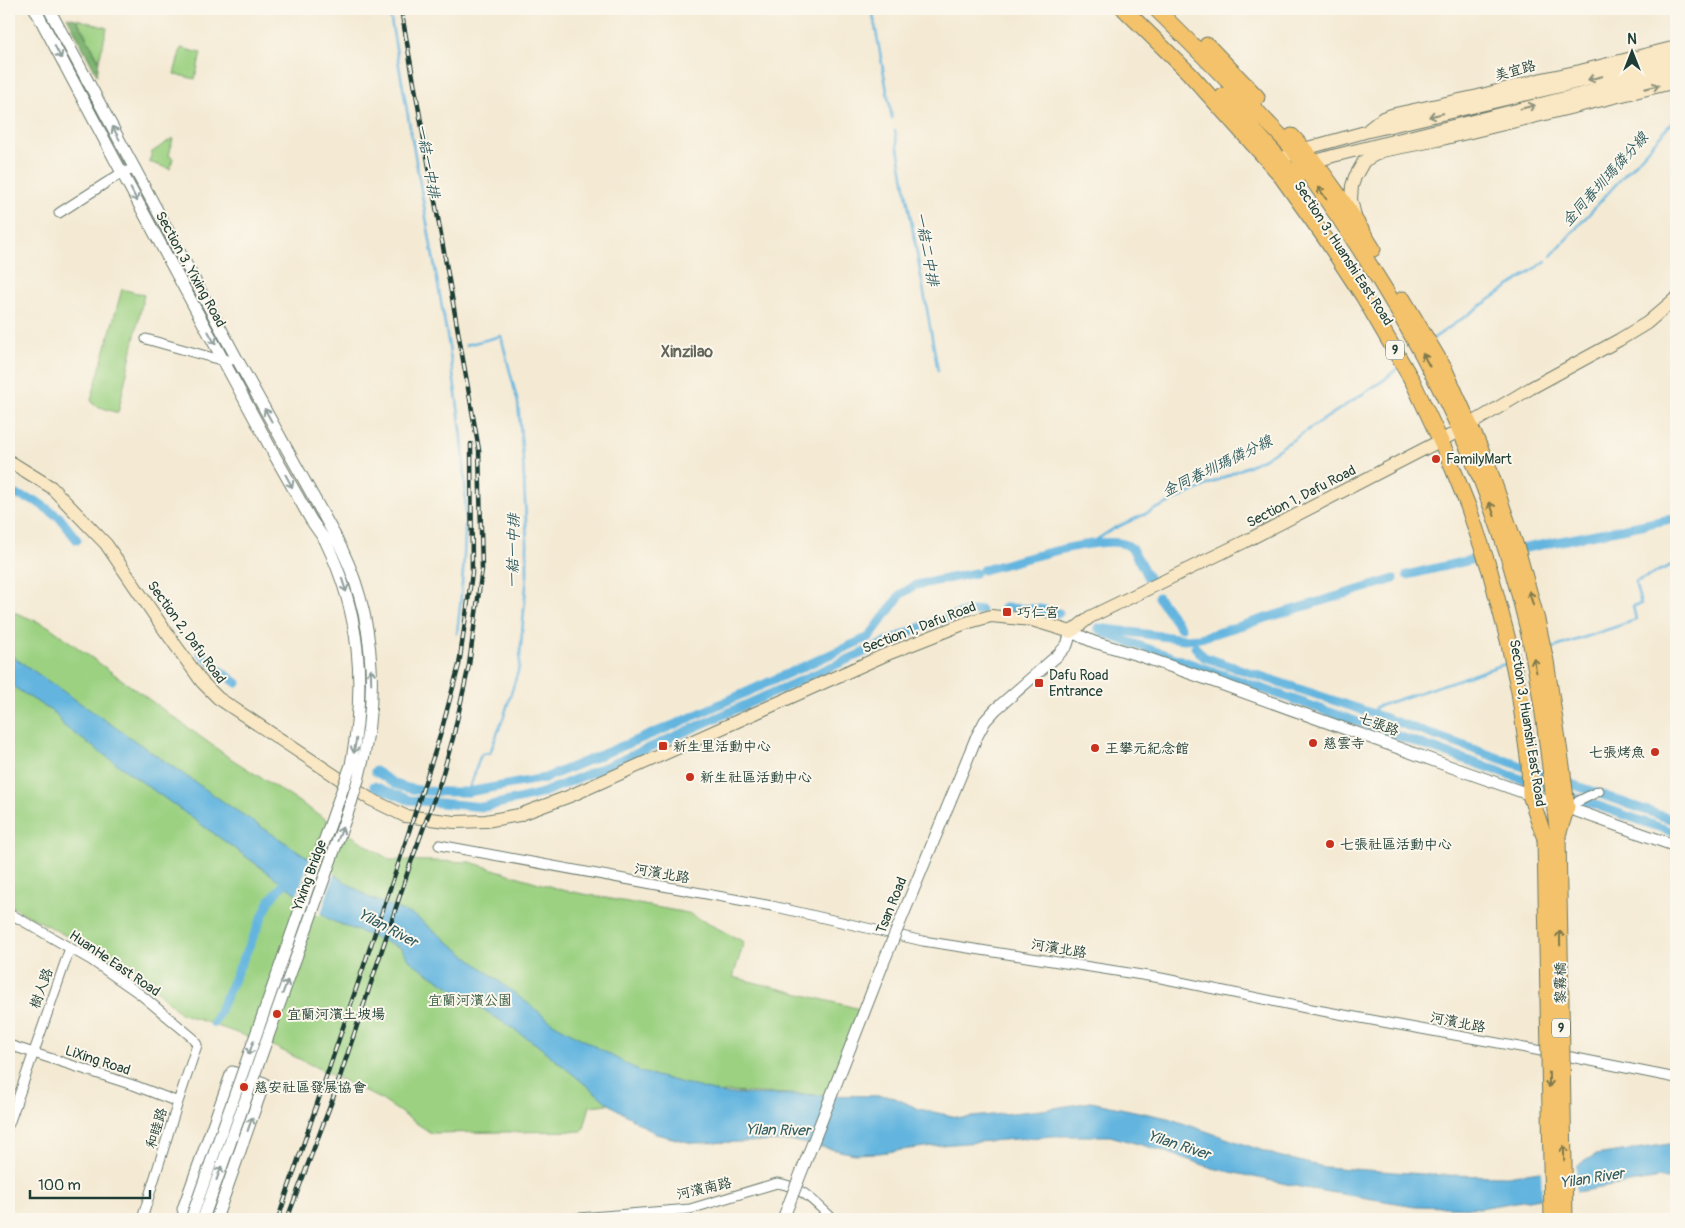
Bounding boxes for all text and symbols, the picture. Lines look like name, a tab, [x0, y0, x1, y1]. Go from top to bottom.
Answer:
north arrow	[1608, 28, 1658, 78]
text: N	[1627, 31, 1637, 48]
one-way arrow	[54, 44, 63, 59]
street label: 美宜路	[1493, 57, 1538, 84]
one-way arrow	[1587, 74, 1603, 83]
one-way arrow	[1644, 82, 1660, 92]
one-way arrow	[1519, 102, 1535, 112]
one-way arrow	[1429, 111, 1445, 120]
water label: 一結一中排	[412, 122, 444, 202]
one-way arrow	[111, 126, 120, 141]
water label: 金同春圳瑪僯分線	[1558, 128, 1653, 230]
street label: Section 3, Huanshi East Road	[1290, 178, 1397, 329]
one-way arrow	[1317, 186, 1327, 200]
one-way arrow	[130, 187, 139, 202]
street label: Section 3, Yixing Road	[152, 208, 230, 330]
water label: 一結二中排	[911, 210, 943, 290]
one-way arrow	[208, 330, 217, 345]
road number: 9	[1386, 340, 1404, 360]
district label: Xinzilao	[661, 342, 713, 362]
one-way arrow	[1421, 353, 1431, 368]
one-way arrow	[263, 407, 273, 422]
water label: 金同春圳瑪僯分線	[1159, 431, 1276, 501]
place label: FamilyMart	[1446, 451, 1512, 468]
marker: FamilyMart	[1430, 453, 1442, 465]
street label: Section 1, Dafu Road	[1244, 462, 1359, 531]
one-way arrow	[285, 473, 294, 488]
one-way arrow	[1487, 501, 1496, 517]
water label: 一結一中排	[503, 511, 524, 589]
one-way arrow	[340, 577, 349, 592]
street label: Section 2, Dafu Road	[144, 578, 230, 687]
one-way arrow	[1526, 590, 1535, 606]
street label: Section 1, Dafu Road	[860, 598, 978, 657]
place label: 巧仁宮	[1017, 604, 1059, 621]
marker: 巧仁宮	[1001, 606, 1013, 618]
street label: Section 3, Huanshi East Road	[1506, 638, 1549, 808]
one-way arrow	[1529, 658, 1539, 674]
place label: Dafu Road Entrance	[1049, 667, 1109, 700]
one-way arrow	[366, 668, 376, 684]
marker: Dafu Road Entrance	[1033, 677, 1045, 689]
street label: 七張路	[1356, 709, 1401, 740]
place label: 慈雲寺	[1323, 735, 1365, 752]
one-way arrow	[349, 737, 359, 753]
marker: 慈雲寺	[1307, 737, 1319, 749]
place label: 新生里活動中心	[673, 738, 771, 755]
marker: 新生里活動中心	[657, 740, 669, 752]
place label: 王攀元紀念館	[1105, 740, 1189, 757]
marker: 王攀元紀念館	[1089, 742, 1101, 754]
place label: 七張烤魚	[1589, 744, 1645, 761]
marker: 七張烤魚	[1649, 746, 1661, 758]
place label: 新生社區活動中心	[700, 769, 812, 786]
marker: 新生社區活動中心	[684, 771, 696, 783]
one-way arrow	[336, 827, 345, 842]
place label: 七張社區活動中心	[1340, 836, 1452, 853]
street label: Yixing Bridge	[289, 837, 330, 914]
marker: 七張社區活動中心	[1324, 838, 1336, 850]
street label: 河濱北路	[633, 860, 691, 887]
street label: Tsan Road	[872, 874, 911, 936]
water label: Yilan River	[355, 905, 422, 953]
street label: HuanHe East Road	[66, 927, 163, 1000]
one-way arrow	[1555, 930, 1564, 946]
street label: 河濱北路	[1030, 936, 1088, 961]
street label: 黎霧橋	[1552, 962, 1569, 1004]
street label: 樹人路	[26, 966, 57, 1011]
one-way arrow	[281, 980, 290, 996]
park label: 宜蘭河濱公園	[428, 992, 512, 1009]
place label: 宜蘭河濱土坡場	[287, 1006, 385, 1023]
marker: 宜蘭河濱土坡場	[271, 1008, 283, 1020]
street label: 河濱北路	[1429, 1009, 1487, 1036]
road number: 9	[1552, 1018, 1570, 1038]
one-way arrow	[246, 1040, 255, 1055]
street label: LiXing Road	[63, 1042, 133, 1079]
one-way arrow	[1544, 1072, 1554, 1088]
place label: 慈安社區發展協會	[254, 1079, 367, 1096]
marker: 慈安社區發展協會	[238, 1081, 250, 1093]
street label: 和睦路	[142, 1106, 171, 1151]
one-way arrow	[245, 1116, 255, 1132]
water label: Yilan River	[746, 1120, 812, 1141]
water label: Yilan River	[1145, 1127, 1214, 1165]
one-way arrow	[1559, 1145, 1568, 1161]
water label: Yilan River	[1559, 1164, 1627, 1193]
one-way arrow	[215, 1166, 224, 1182]
scale bar	[30, 1168, 150, 1200]
street label: 河濱南路	[675, 1174, 733, 1203]
text: 100 m	[38, 1176, 81, 1195]

